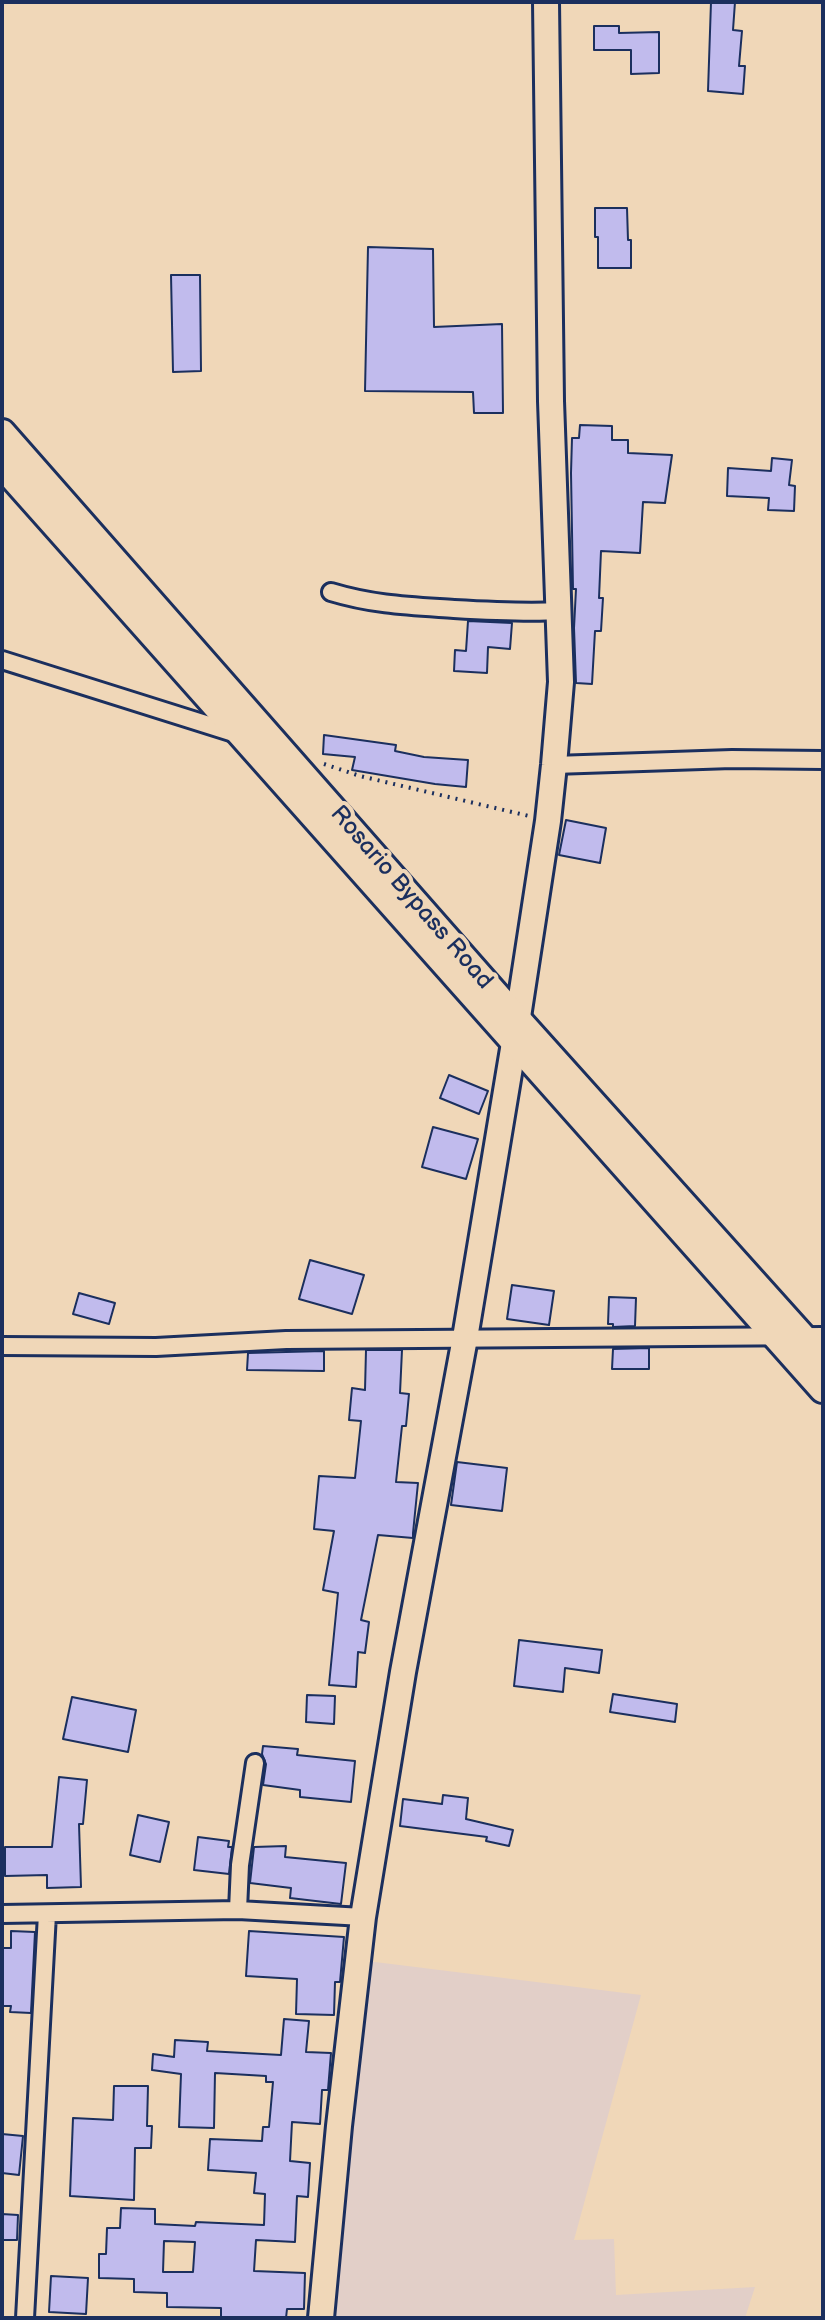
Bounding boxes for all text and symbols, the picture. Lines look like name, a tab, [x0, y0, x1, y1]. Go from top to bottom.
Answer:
street label: Rosario Bypass Road	[323, 800, 499, 996]

